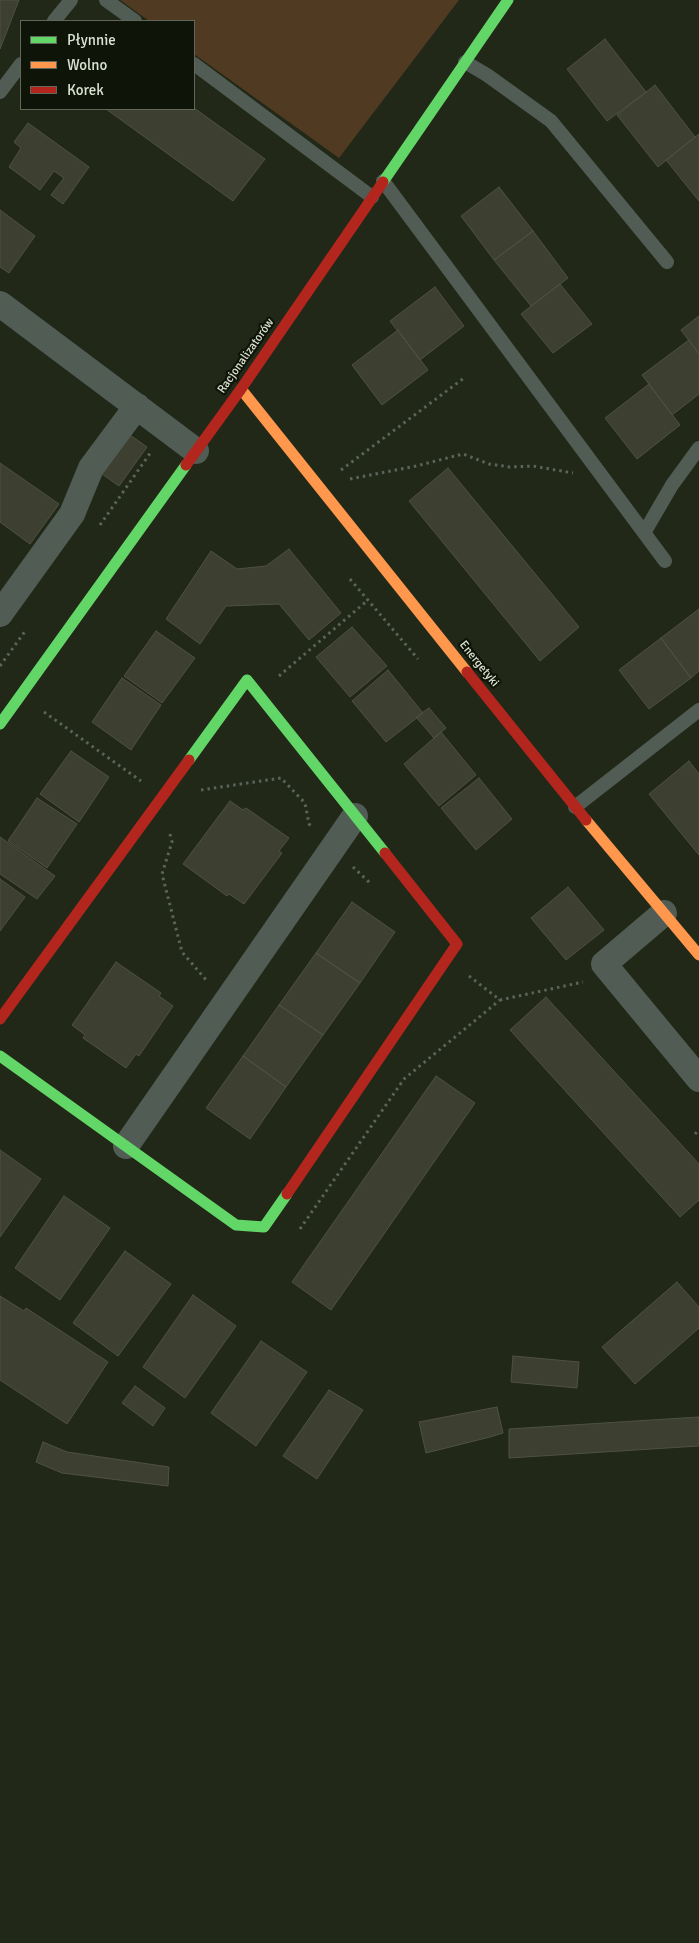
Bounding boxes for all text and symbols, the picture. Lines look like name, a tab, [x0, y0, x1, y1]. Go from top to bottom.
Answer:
legend	[20, 20, 195, 110]
text: Płynnie	[67, 31, 116, 49]
text: Wolno	[67, 56, 107, 74]
text: Korek	[67, 81, 104, 99]
street label: Racjonalizatorów	[215, 316, 277, 396]
street label: Energetyki	[456, 638, 502, 690]

